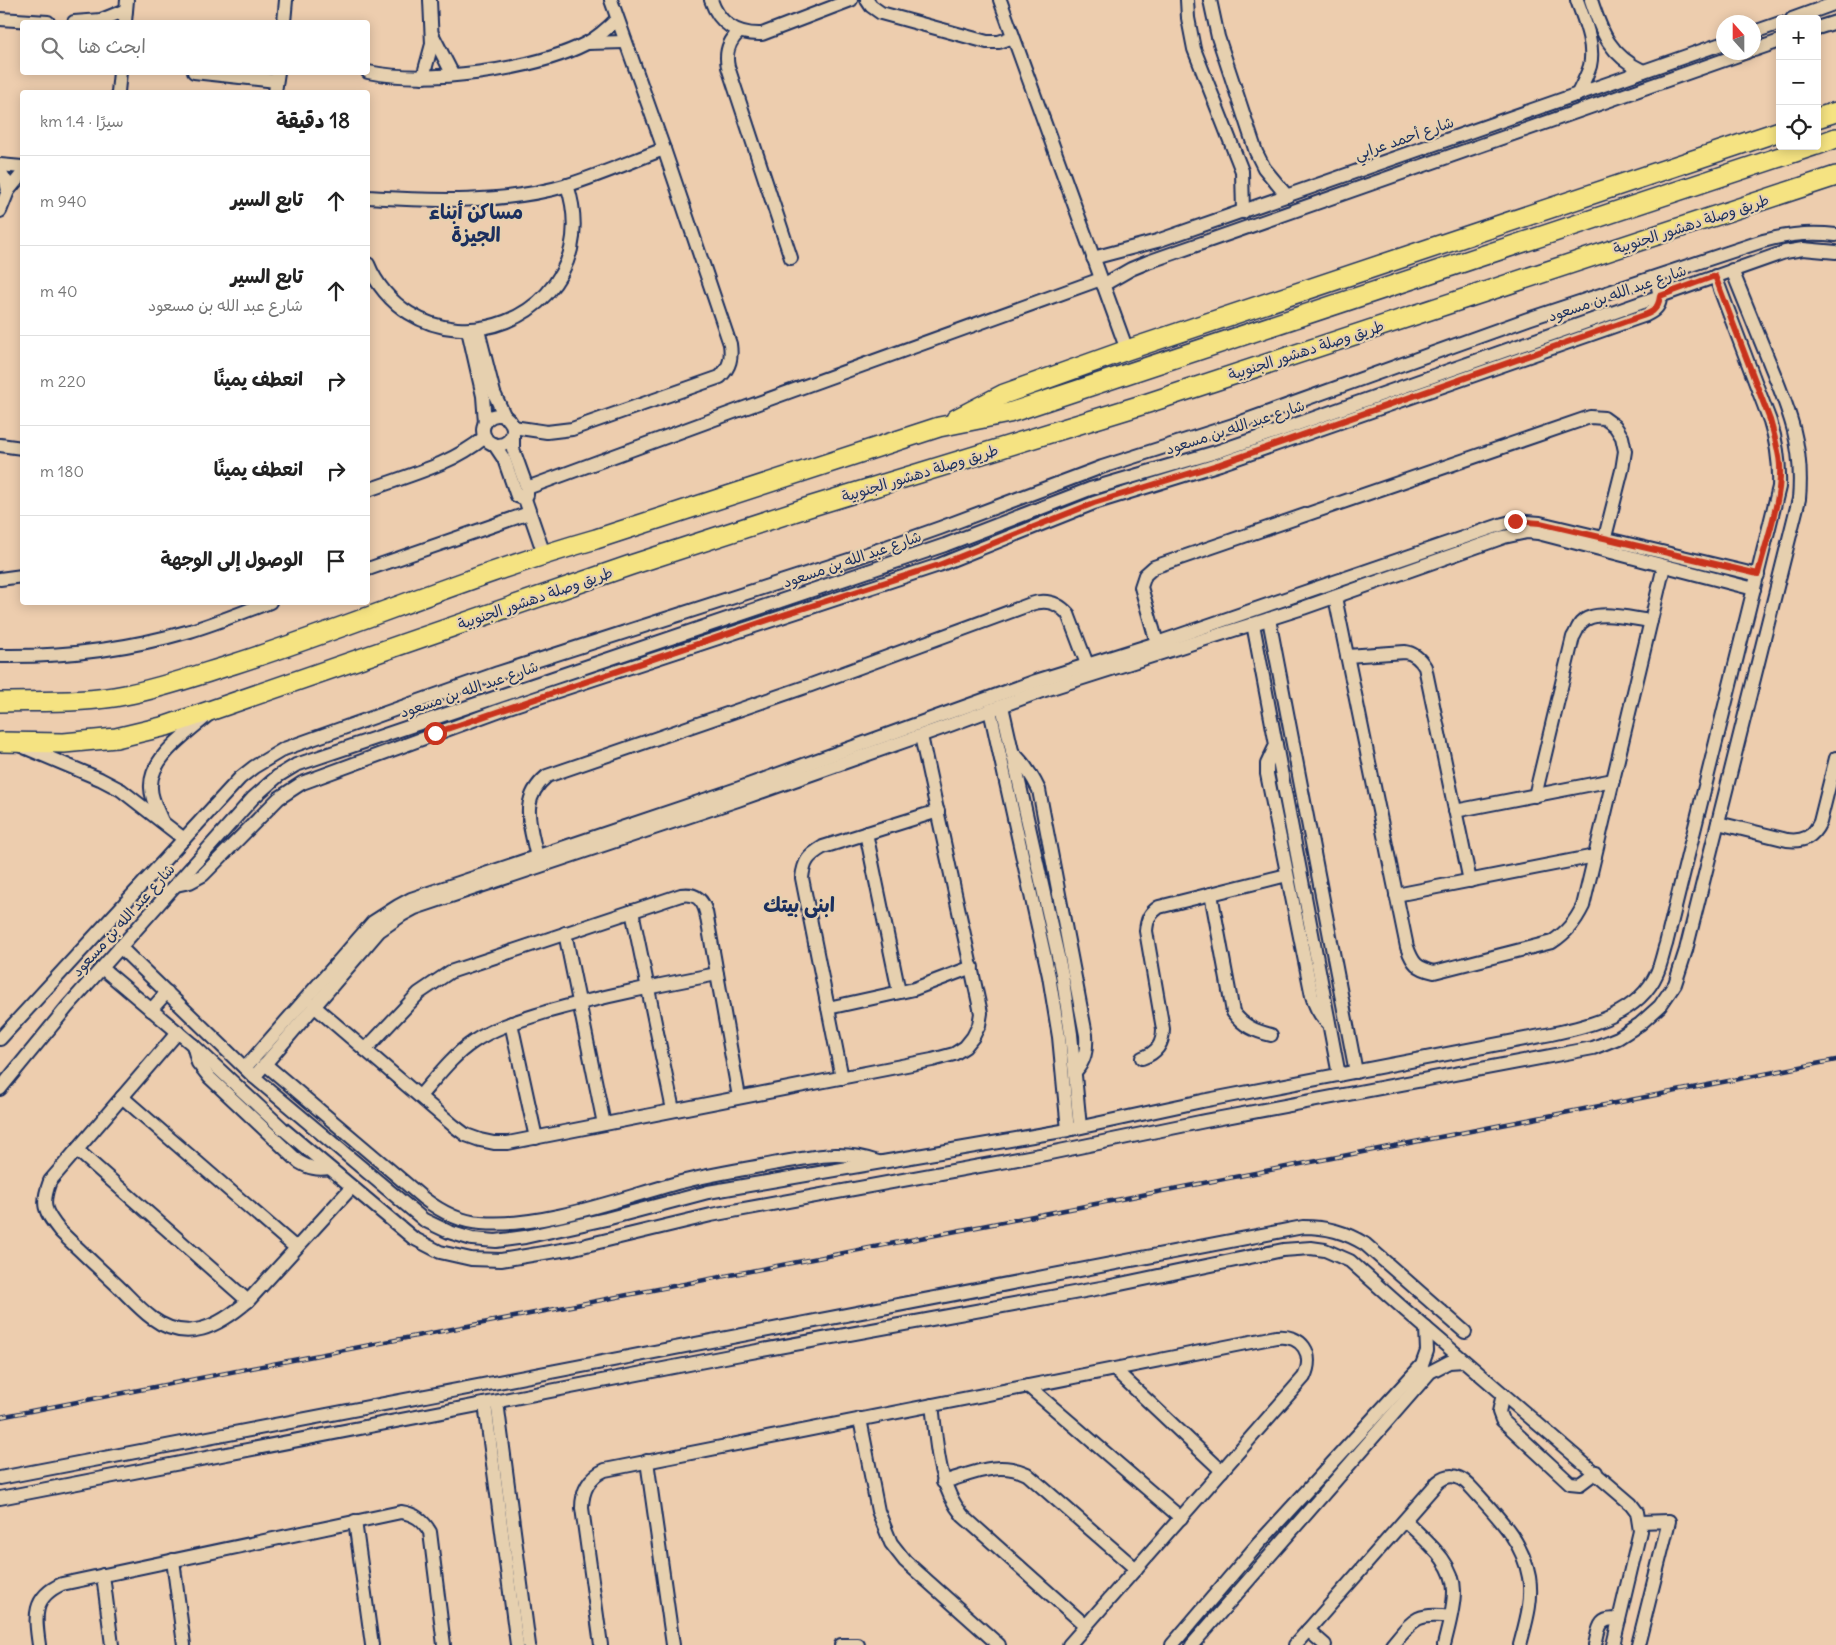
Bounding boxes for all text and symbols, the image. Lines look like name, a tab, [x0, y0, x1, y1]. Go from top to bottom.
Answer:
north arrow	[1716, 15, 1761, 60]
map controls	[1776, 15, 1821, 150]
button: +	[1776, 15, 1821, 60]
search box	[20, 20, 370, 75]
icon: search	[38, 34, 66, 62]
text: ابحث هنا	[78, 34, 146, 58]
button: −	[1776, 60, 1821, 105]
button: locate	[1776, 105, 1821, 150]
text: 18 دقيقة	[276, 107, 350, 134]
text: سيرًا · 1.4 km	[40, 111, 124, 131]
street label: شارع أحمد عرابي	[1352, 112, 1458, 168]
text: تابع السير	[231, 187, 303, 211]
icon: ahead	[322, 187, 350, 215]
street label: طريق وصلة دهشور الجنوبية	[1611, 190, 1771, 258]
text: 940 m	[40, 191, 87, 211]
district label: مساكن أبناء الجيزة	[429, 199, 523, 247]
street label: شارع عبد الله بن مسعود	[1545, 260, 1689, 327]
text: تابع السير	[231, 264, 303, 288]
icon: ahead	[322, 277, 350, 305]
text: 40 m	[40, 281, 78, 301]
text: شارع عبد الله بن مسعود	[148, 295, 303, 315]
street label: طريق وصلة دهشور الجنوبية	[1226, 316, 1386, 384]
text: انعطف يمينًا	[214, 367, 303, 391]
icon: right	[322, 367, 350, 395]
text: 220 m	[40, 371, 86, 391]
street label: شارع عبد الله بن مسعود	[1163, 396, 1307, 459]
street label: طريق وصلة دهشور الجنوبية	[839, 440, 1001, 506]
text: انعطف يمينًا	[214, 457, 303, 481]
icon: right	[322, 457, 350, 485]
text: 180 m	[40, 461, 84, 481]
route end	[1504, 510, 1527, 533]
street label: شارع عبد الله بن مسعود	[780, 526, 924, 593]
text: الوصول إلى الوجهة	[160, 547, 303, 571]
icon: arrive	[322, 547, 350, 575]
street label: طريق وصلة دهشور الجنوبية	[455, 563, 615, 633]
street label: شارع عبد الله بن مسعود	[397, 656, 541, 723]
route start	[424, 722, 447, 745]
street label: شارع عبد الله بن مسعود	[67, 860, 179, 981]
district label: ابنى بيتك	[763, 892, 835, 918]

